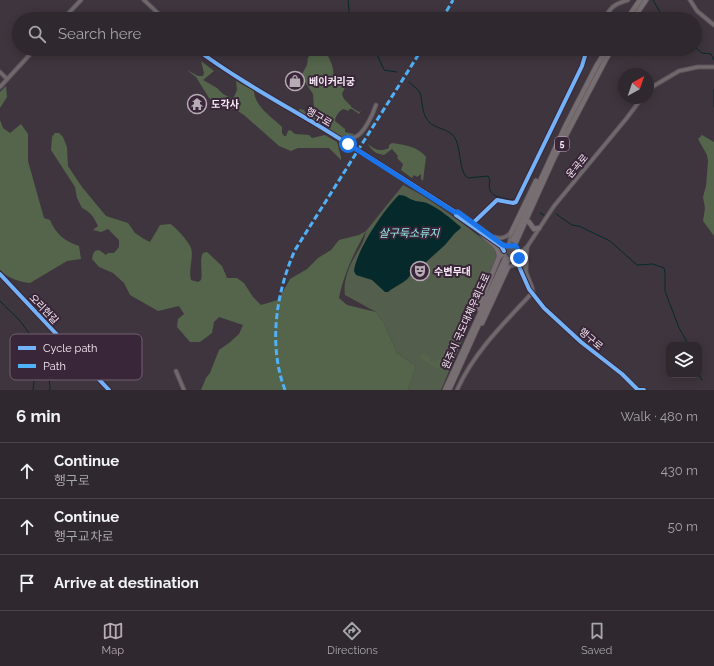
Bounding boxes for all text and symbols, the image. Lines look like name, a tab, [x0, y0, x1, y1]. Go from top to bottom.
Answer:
search box	[12, 12, 702, 56]
icon: search	[26, 23, 48, 45]
text: Search here	[58, 25, 141, 43]
north arrow	[618, 68, 654, 104]
shop icon: 베이커리궁	[284, 70, 306, 92]
place label: 베이커리궁	[309, 76, 355, 87]
temple icon: 도각사	[186, 93, 208, 115]
place label: 도각사	[211, 99, 239, 110]
street label: 행구로	[304, 105, 334, 129]
route start	[339, 135, 357, 153]
road number: 5	[555, 137, 569, 151]
street label: 운곡로	[564, 152, 590, 180]
water label: 살구둑소류지	[379, 227, 440, 240]
route end	[510, 249, 528, 267]
theatre icon: 수변무대	[409, 260, 431, 282]
place label: 수변무대	[434, 266, 471, 277]
street label: 원주시 국도대체우회도로	[440, 271, 492, 371]
street label: 오리현길	[27, 292, 61, 326]
street label: 행구로	[577, 326, 605, 352]
legend	[10, 334, 142, 380]
text: Cycle path	[43, 342, 97, 355]
map controls	[666, 342, 702, 378]
button: layers	[666, 342, 702, 378]
text: Path	[43, 360, 66, 373]
text: 6 min	[16, 406, 61, 426]
text: Walk · 480 m	[620, 409, 698, 424]
text: Continue	[54, 452, 119, 470]
icon: ahead	[16, 460, 38, 482]
text: 430 m	[661, 463, 698, 478]
text: 행구로	[54, 473, 90, 488]
text: Continue	[54, 508, 119, 526]
icon: ahead	[16, 516, 38, 538]
text: 50 m	[668, 519, 698, 534]
text: 행구교차로	[54, 529, 114, 544]
icon: arrive	[16, 572, 38, 594]
text: Arrive at destination	[54, 574, 199, 592]
tab: Map	[102, 620, 124, 657]
tab: Directions	[327, 620, 378, 657]
tab: Saved	[581, 620, 612, 657]

